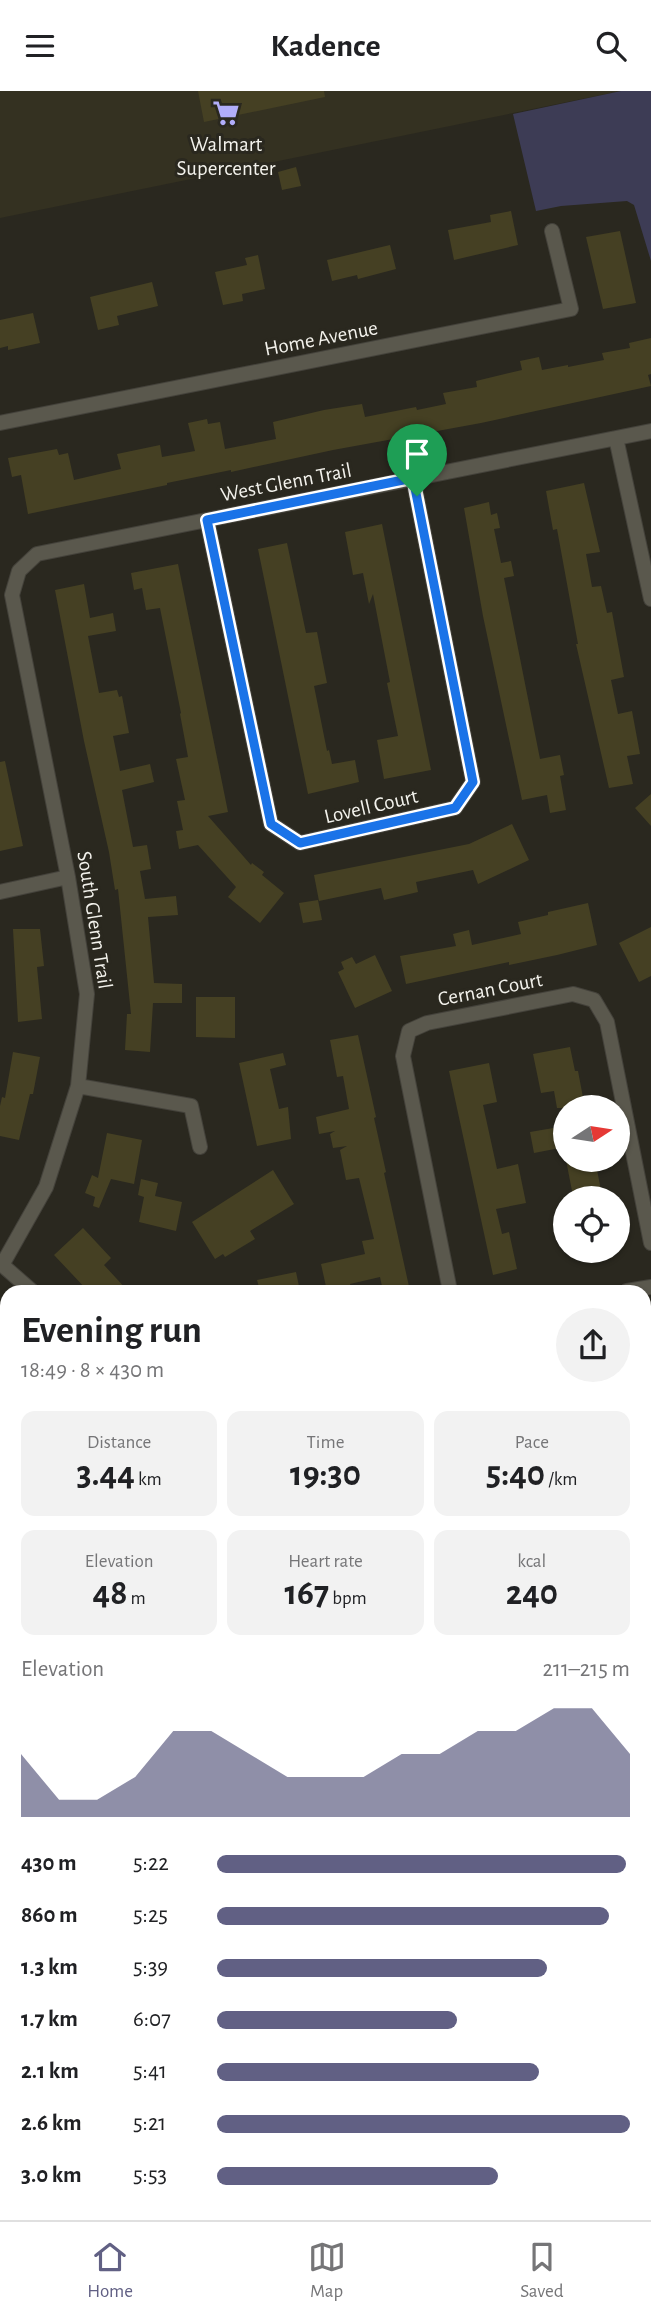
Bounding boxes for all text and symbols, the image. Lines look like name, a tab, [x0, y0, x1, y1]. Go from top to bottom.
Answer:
icon: menu	[21, 27, 59, 65]
icon: search	[592, 27, 630, 65]
text: Kadence	[270, 30, 381, 62]
supermarket icon: Walmart Supercenter	[211, 98, 241, 128]
place label: Walmart Supercenter	[176, 134, 276, 179]
street label: Home Avenue	[263, 317, 380, 360]
pin	[387, 424, 447, 496]
icon: arrive	[398, 435, 436, 473]
street label: West Glenn Trail	[219, 459, 353, 505]
street label: Lovell Court	[322, 785, 420, 827]
street label: South Glenn Trail	[73, 850, 116, 991]
street label: Cernan Court	[436, 969, 545, 1010]
north arrow	[553, 1095, 630, 1173]
map controls	[553, 1095, 630, 1263]
button: locate	[553, 1186, 630, 1263]
button: share	[556, 1308, 630, 1382]
text: Evening run	[21, 1312, 202, 1350]
text: 18:49 · 8 × 430 m	[21, 1359, 164, 1382]
text: Distance	[87, 1433, 151, 1452]
text: Time	[307, 1433, 344, 1452]
text: Pace	[515, 1433, 549, 1452]
text: 3.44	[77, 1457, 135, 1492]
text: 19:30	[290, 1457, 361, 1492]
text: 5:40	[486, 1457, 545, 1492]
text: km	[135, 1470, 162, 1489]
text: /km	[545, 1470, 578, 1489]
text: Elevation	[85, 1552, 154, 1571]
text: Heart rate	[288, 1552, 363, 1571]
text: kcal	[517, 1552, 546, 1571]
text: 48	[93, 1576, 127, 1611]
text: 167	[284, 1576, 329, 1611]
text: 240	[506, 1576, 558, 1611]
text: m	[127, 1589, 146, 1608]
text: bpm	[329, 1589, 367, 1608]
text: Elevation	[21, 1658, 104, 1681]
text: 211–215 m	[543, 1658, 630, 1681]
text: 430 m	[21, 1852, 77, 1875]
text: 5:22	[133, 1852, 169, 1875]
text: 860 m	[21, 1904, 77, 1927]
text: 5:25	[133, 1904, 168, 1927]
text: 1.3 km	[21, 1956, 78, 1979]
text: 5:39	[133, 1956, 168, 1979]
text: 1.7 km	[21, 2008, 78, 2031]
text: 6:07	[133, 2008, 171, 2031]
text: 2.1 km	[21, 2060, 79, 2083]
text: 5:41	[133, 2060, 167, 2083]
text: 2.6 km	[21, 2112, 82, 2135]
text: 5:21	[133, 2112, 166, 2135]
text: 3.0 km	[21, 2164, 82, 2187]
text: 5:53	[133, 2164, 167, 2187]
tab: Home	[87, 2238, 133, 2303]
tab: Map	[308, 2238, 346, 2303]
tab: Saved	[520, 2238, 564, 2303]

